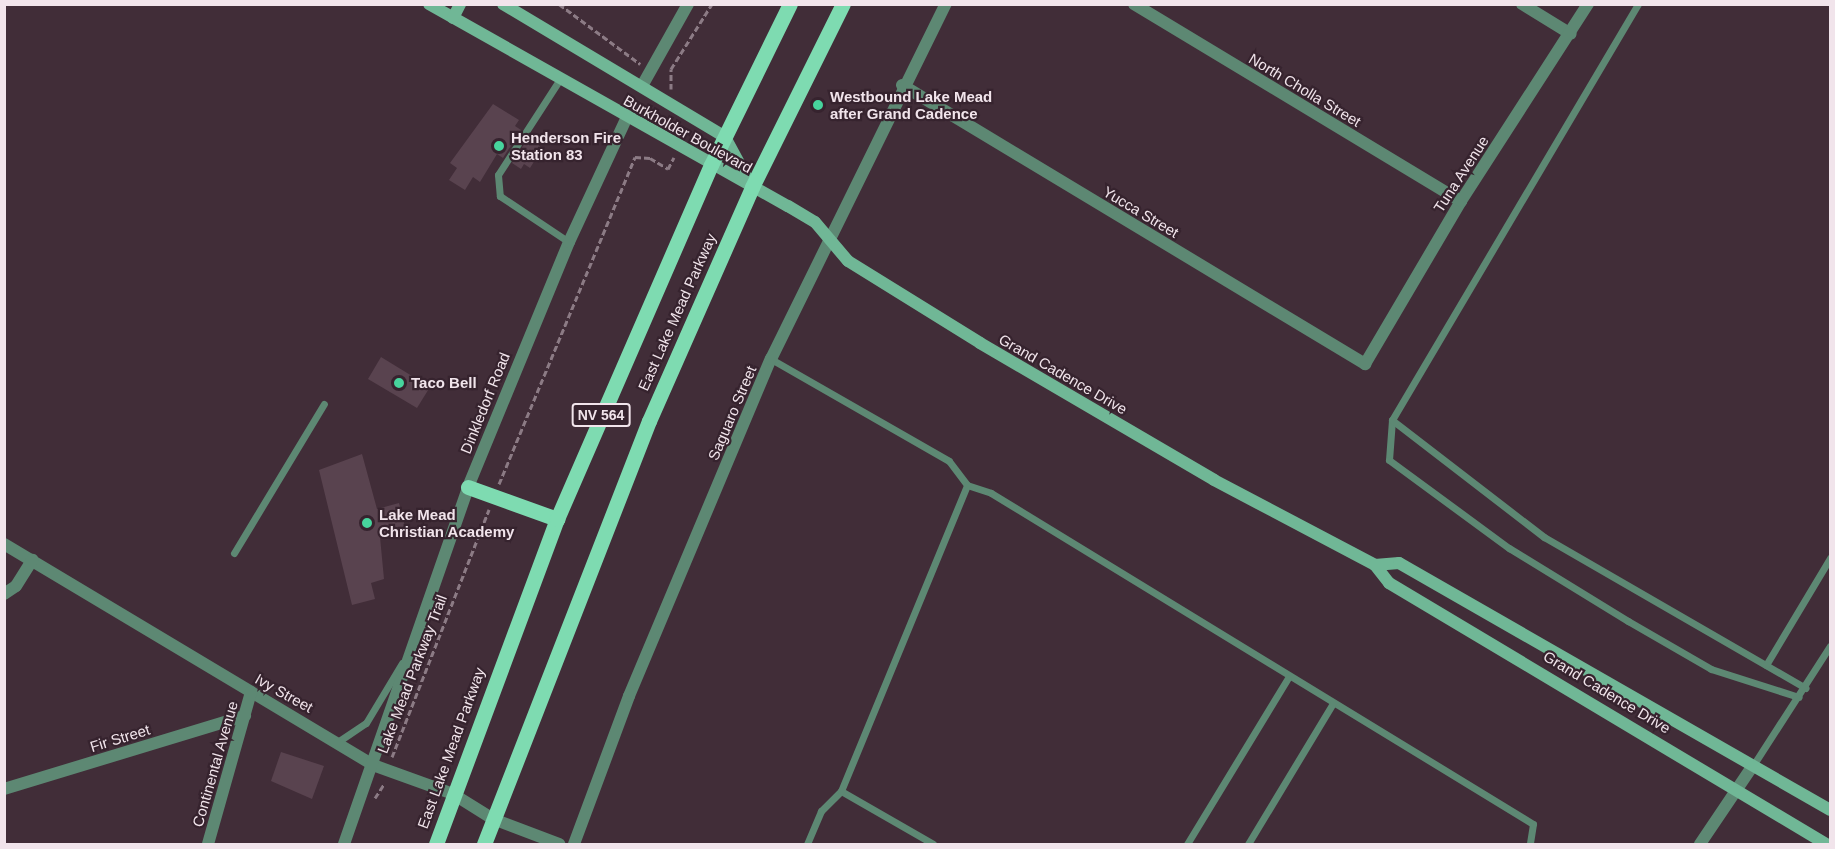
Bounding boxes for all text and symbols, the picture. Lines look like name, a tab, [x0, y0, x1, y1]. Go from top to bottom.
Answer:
street label: North Cholla Street	[1246, 49, 1364, 131]
place label: Westbound Lake Mead after Grand Cadence	[830, 87, 992, 122]
street label: Burkholder Boulevard	[621, 91, 755, 177]
marker: Westbound Lake Mead after Grand Cadence	[811, 98, 825, 112]
place label: Henderson Fire Station 83	[511, 128, 621, 163]
street label: Tuna Avenue	[1429, 132, 1493, 216]
marker: Henderson Fire Station 83	[492, 139, 506, 153]
street label: Yucca Street	[1100, 182, 1182, 242]
street label: East Lake Mead Parkway	[634, 231, 720, 393]
street label: Grand Cadence Drive	[996, 330, 1130, 418]
street label: Dinkledorf Road	[457, 350, 513, 456]
street label: Saguaro Street	[704, 363, 760, 463]
place label: Taco Bell	[411, 374, 477, 392]
marker: Taco Bell	[392, 376, 406, 390]
road number: NV 564	[571, 404, 631, 426]
place label: Lake Mead Christian Academy	[379, 505, 515, 540]
marker: Lake Mead Christian Academy	[360, 516, 374, 530]
street label: Lake Mead Parkway Trail	[373, 592, 451, 756]
street label: Grand Cadence Drive	[1540, 647, 1674, 737]
street label: East Lake Mead Parkway	[413, 665, 489, 831]
street label: Ivy Street	[252, 670, 316, 716]
street label: Continental Avenue	[188, 699, 242, 829]
street label: Fir Street	[88, 720, 152, 756]

